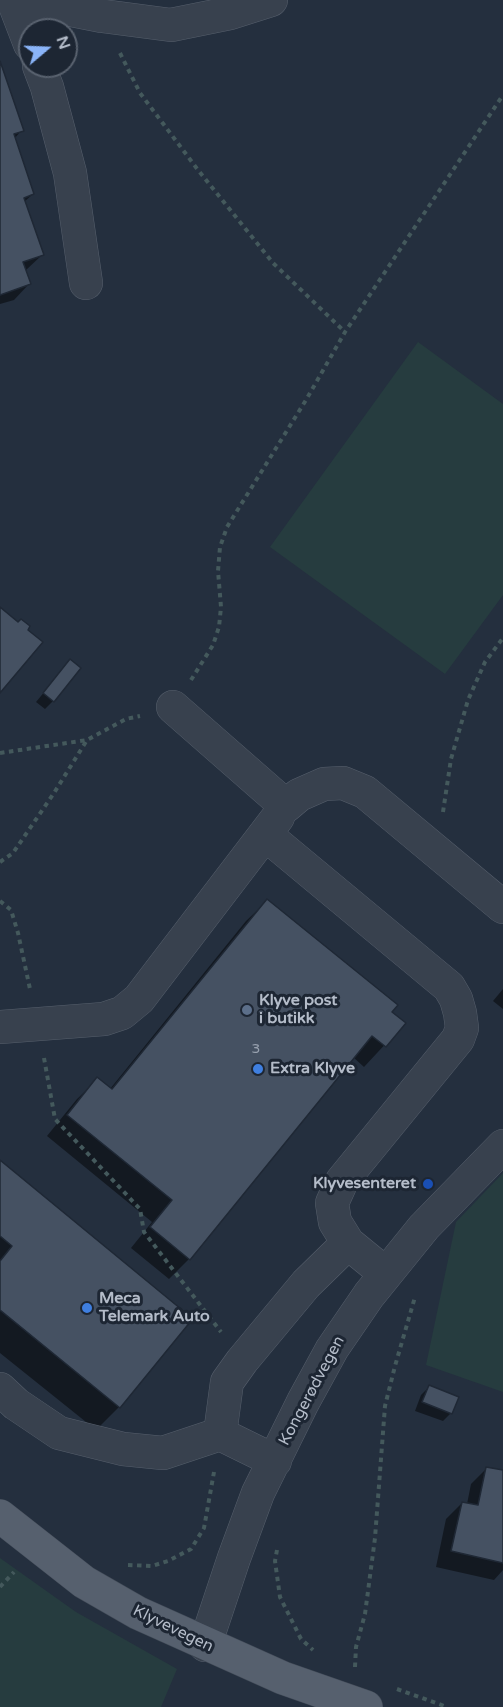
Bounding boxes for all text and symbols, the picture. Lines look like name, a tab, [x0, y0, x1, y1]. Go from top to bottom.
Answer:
north arrow	[18, 18, 78, 78]
text: N	[52, 33, 75, 52]
place label: Klyve post i butikk	[259, 991, 337, 1029]
marker: Klyve post i butikk	[240, 1003, 254, 1017]
house number: 3	[252, 1041, 260, 1057]
place label: Extra Klyve	[270, 1059, 355, 1079]
marker: Extra Klyve	[251, 1062, 265, 1076]
place label: Klyvesenteret	[313, 1174, 416, 1194]
marker: Klyvesenteret	[421, 1177, 435, 1191]
place label: Meca Telemark Auto	[99, 1289, 210, 1327]
marker: Meca Telemark Auto	[80, 1301, 94, 1315]
street label: Kongerødvegen	[275, 1333, 349, 1449]
street label: Klyvevegen	[130, 1601, 216, 1657]

